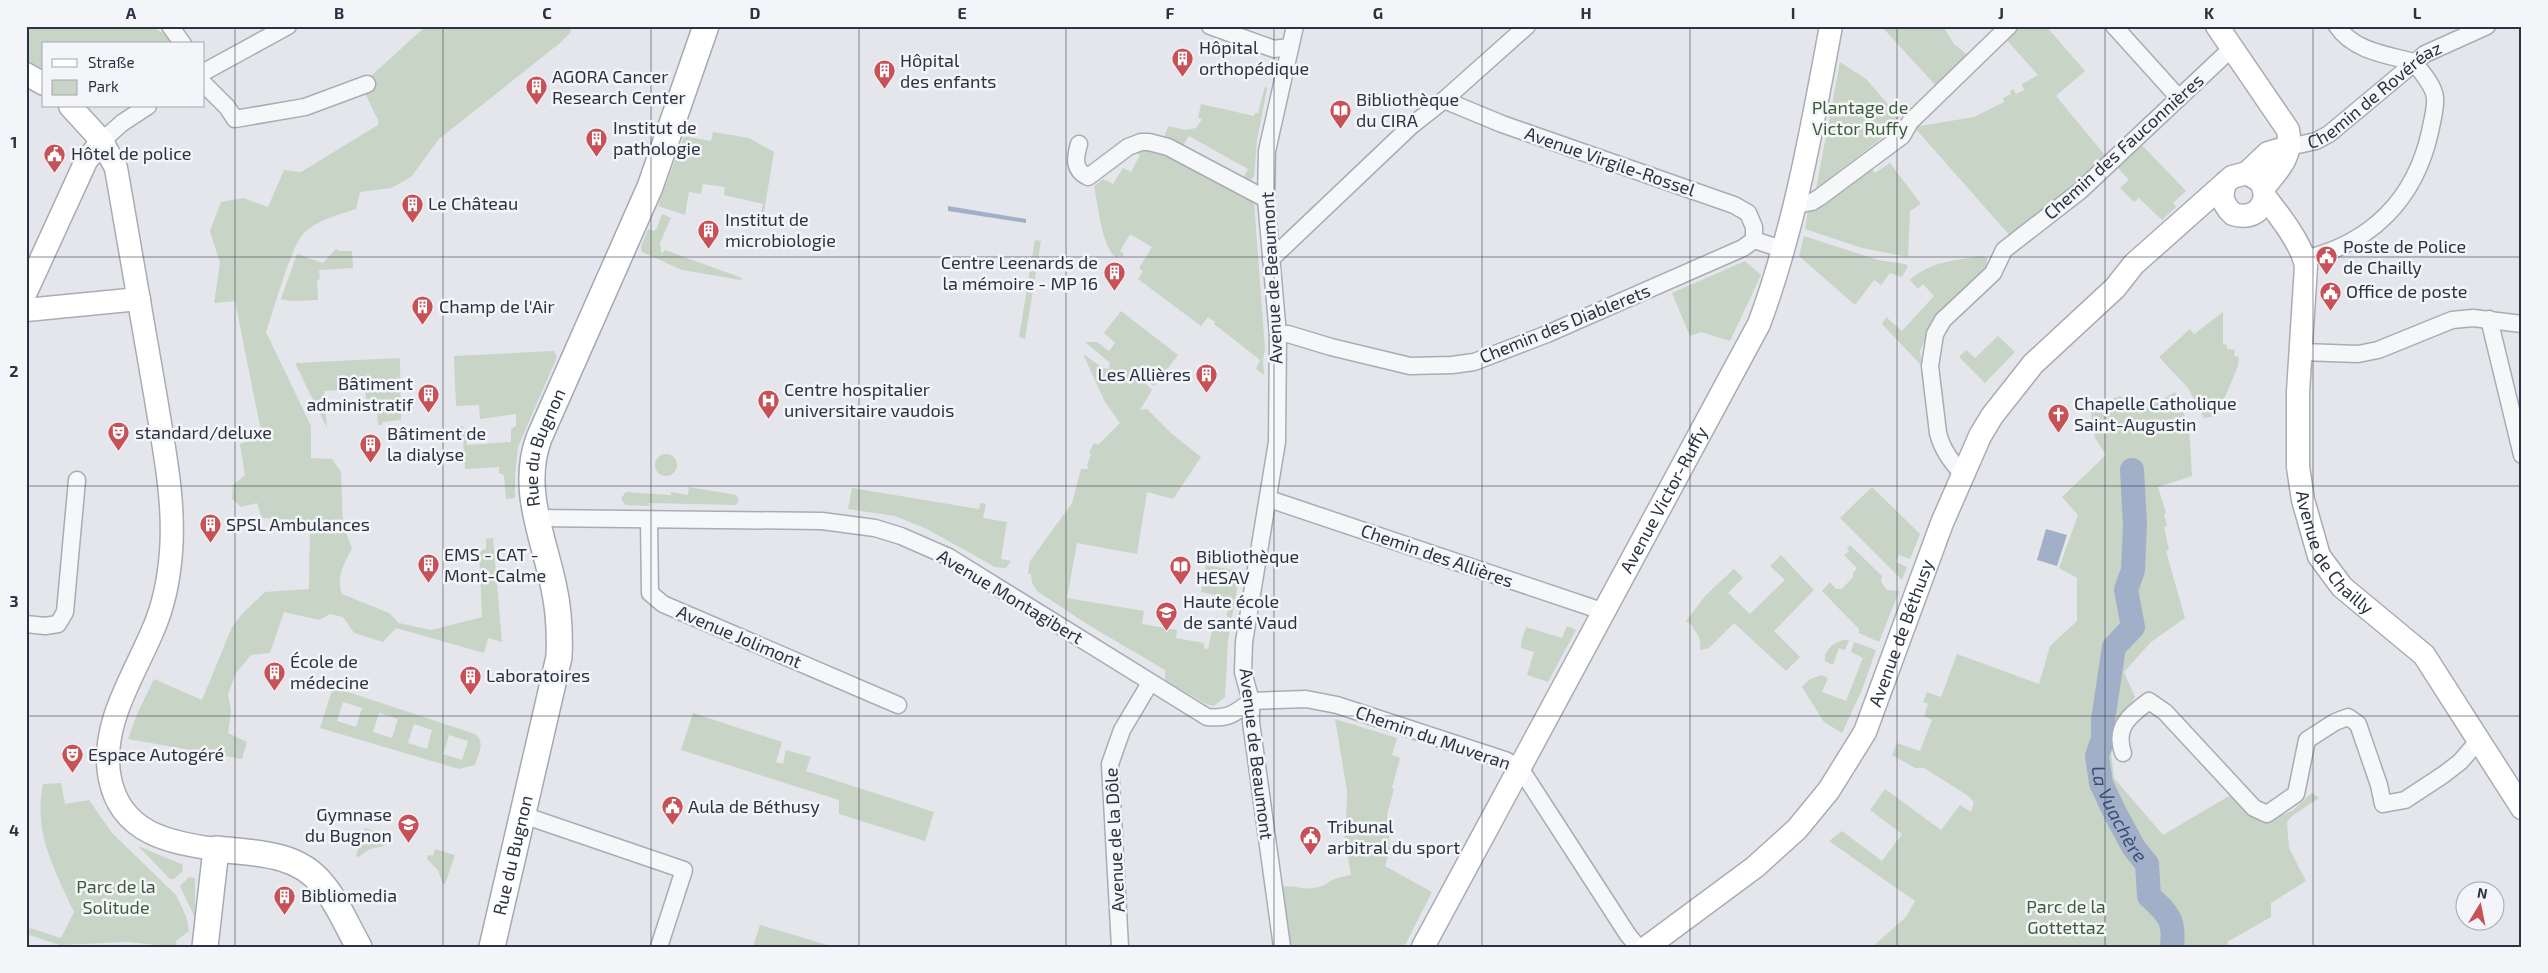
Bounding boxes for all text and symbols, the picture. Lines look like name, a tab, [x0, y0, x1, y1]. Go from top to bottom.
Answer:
text: A	[126, 3, 137, 22]
text: B	[334, 3, 344, 22]
text: C	[542, 3, 552, 22]
text: D	[750, 3, 761, 22]
text: E	[957, 3, 967, 22]
text: F	[1166, 3, 1175, 22]
text: G	[1373, 3, 1383, 22]
text: H	[1580, 3, 1592, 22]
text: I	[1791, 3, 1795, 22]
text: J	[1998, 3, 2004, 22]
text: K	[2204, 3, 2215, 22]
text: L	[2413, 3, 2422, 22]
place label: Hôpital orthopédique	[1199, 36, 1309, 79]
street label: Chemin de Rovéréaz	[2305, 36, 2445, 153]
legend	[42, 42, 205, 108]
building icon: Hôpital orthopédique	[1171, 46, 1195, 77]
place label: Hôpital des enfants	[900, 49, 996, 92]
text: Straße	[88, 53, 134, 71]
building icon: Hôpital des enfants	[872, 59, 896, 90]
place label: AGORA Cancer Research Center	[552, 65, 686, 108]
street label: Chemin des Fauconnières	[2039, 69, 2208, 224]
building icon: AGORA Cancer Research Center	[524, 75, 548, 106]
text: Park	[88, 77, 119, 95]
place label: Bibliothèque du CIRA	[1356, 88, 1459, 131]
park label: Plantage de Victor Ruffy	[1812, 96, 1908, 139]
library icon: Bibliothèque du CIRA	[1328, 98, 1352, 129]
place label: Institut de pathologie	[613, 116, 701, 159]
street label: Avenue Virgile-Rossel	[1522, 122, 1699, 201]
building icon: Institut de pathologie	[585, 126, 609, 157]
text: 1	[11, 132, 17, 151]
public building icon: Hôtel de police	[43, 142, 67, 173]
place label: Hôtel de police	[71, 142, 191, 164]
street label: Avenue de Beaumont	[1255, 191, 1287, 365]
building icon: Le Château	[400, 192, 424, 223]
place label: Le Château	[428, 192, 518, 214]
place label: Institut de microbiologie	[725, 208, 836, 251]
building icon: Institut de microbiologie	[697, 218, 721, 249]
place label: Poste de Police de Chailly	[2343, 235, 2466, 278]
public building icon: Poste de Police de Chailly	[2315, 245, 2339, 276]
place label: Centre Leenards de la mémoire - MP 16	[941, 251, 1098, 294]
building icon: Centre Leenards de la mémoire - MP 16	[1102, 261, 1126, 292]
street label: Chemin des Diablerets	[1476, 279, 1653, 367]
public building icon: Office de poste	[2318, 280, 2342, 311]
place label: Office de poste	[2346, 280, 2467, 302]
building icon: Champ de l'Air	[411, 295, 435, 326]
place label: Champ de l'Air	[439, 295, 555, 317]
text: 2	[9, 361, 19, 380]
place label: Les Allières	[1098, 363, 1191, 385]
building icon: Les Allières	[1195, 363, 1219, 394]
place label: Bâtiment administratif	[306, 372, 414, 415]
place label: Centre hospitalier universitaire vaudois	[784, 378, 954, 421]
building icon: Bâtiment administratif	[417, 382, 441, 413]
street label: Rue du Bugnon	[520, 385, 570, 508]
hospital icon: Centre hospitalier universitaire vaudois	[756, 388, 780, 419]
place label: Chapelle Catholique Saint-Augustin	[2074, 392, 2237, 435]
church icon: Chapelle Catholique Saint-Augustin	[2046, 402, 2070, 433]
theatre icon: standard/deluxe	[107, 421, 131, 452]
place label: standard/deluxe	[135, 421, 272, 443]
place label: Bâtiment de la dialyse	[387, 422, 486, 465]
street label: Avenue Victor-Ruffy	[1615, 422, 1712, 577]
building icon: Bâtiment de la dialyse	[359, 432, 383, 463]
street label: Avenue de Chailly	[2292, 489, 2379, 619]
building icon: SPSL Ambulances	[198, 513, 222, 544]
place label: SPSL Ambulances	[226, 513, 370, 535]
street label: Chemin des Allières	[1358, 519, 1516, 591]
place label: EMS - CAT - Mont-Calme	[444, 543, 546, 586]
street label: Avenue Montagibert	[934, 544, 1087, 648]
place label: Bibliothèque HESAV	[1196, 545, 1299, 588]
building icon: EMS - CAT - Mont-Calme	[416, 553, 440, 584]
library icon: Bibliothèque HESAV	[1168, 555, 1192, 586]
street label: Avenue de Béthusy	[1863, 556, 1938, 710]
place label: Haute école de santé Vaud	[1183, 590, 1298, 633]
text: 3	[9, 591, 19, 610]
street label: Avenue Jolimont	[674, 600, 805, 672]
school or university icon: Haute école de santé Vaud	[1155, 600, 1179, 631]
place label: École de médecine	[290, 650, 369, 693]
building icon: École de médecine	[262, 660, 286, 691]
building icon: Laboratoires	[458, 664, 482, 695]
place label: Laboratoires	[486, 664, 590, 686]
street label: Avenue de Beaumont	[1236, 667, 1278, 841]
street label: Chemin du Muveran	[1353, 700, 1514, 774]
theatre icon: Espace Autogéré	[60, 743, 84, 774]
place label: Espace Autogéré	[88, 743, 224, 765]
water label: La Vuachère	[2088, 764, 2153, 866]
street label: Avenue de la Dôle	[1099, 767, 1129, 913]
street label: Rue du Bugnon	[488, 793, 537, 917]
public building icon: Aula de Béthusy	[660, 795, 684, 826]
place label: Aula de Béthusy	[688, 795, 820, 817]
place label: Gymnase du Bugnon	[305, 803, 392, 846]
school or university icon: Gymnase du Bugnon	[396, 813, 420, 844]
place label: Tribunal arbitral du sport	[1327, 815, 1460, 858]
text: 4	[9, 820, 19, 839]
public building icon: Tribunal arbitral du sport	[1299, 825, 1323, 856]
park label: Parc de la Solitude	[76, 875, 156, 918]
north arrow	[2456, 880, 2506, 930]
text: N	[2476, 883, 2489, 902]
building icon: Bibliomedia	[273, 884, 297, 915]
place label: Bibliomedia	[301, 884, 397, 906]
park label: Parc de la Gottettaz	[2026, 895, 2106, 938]

